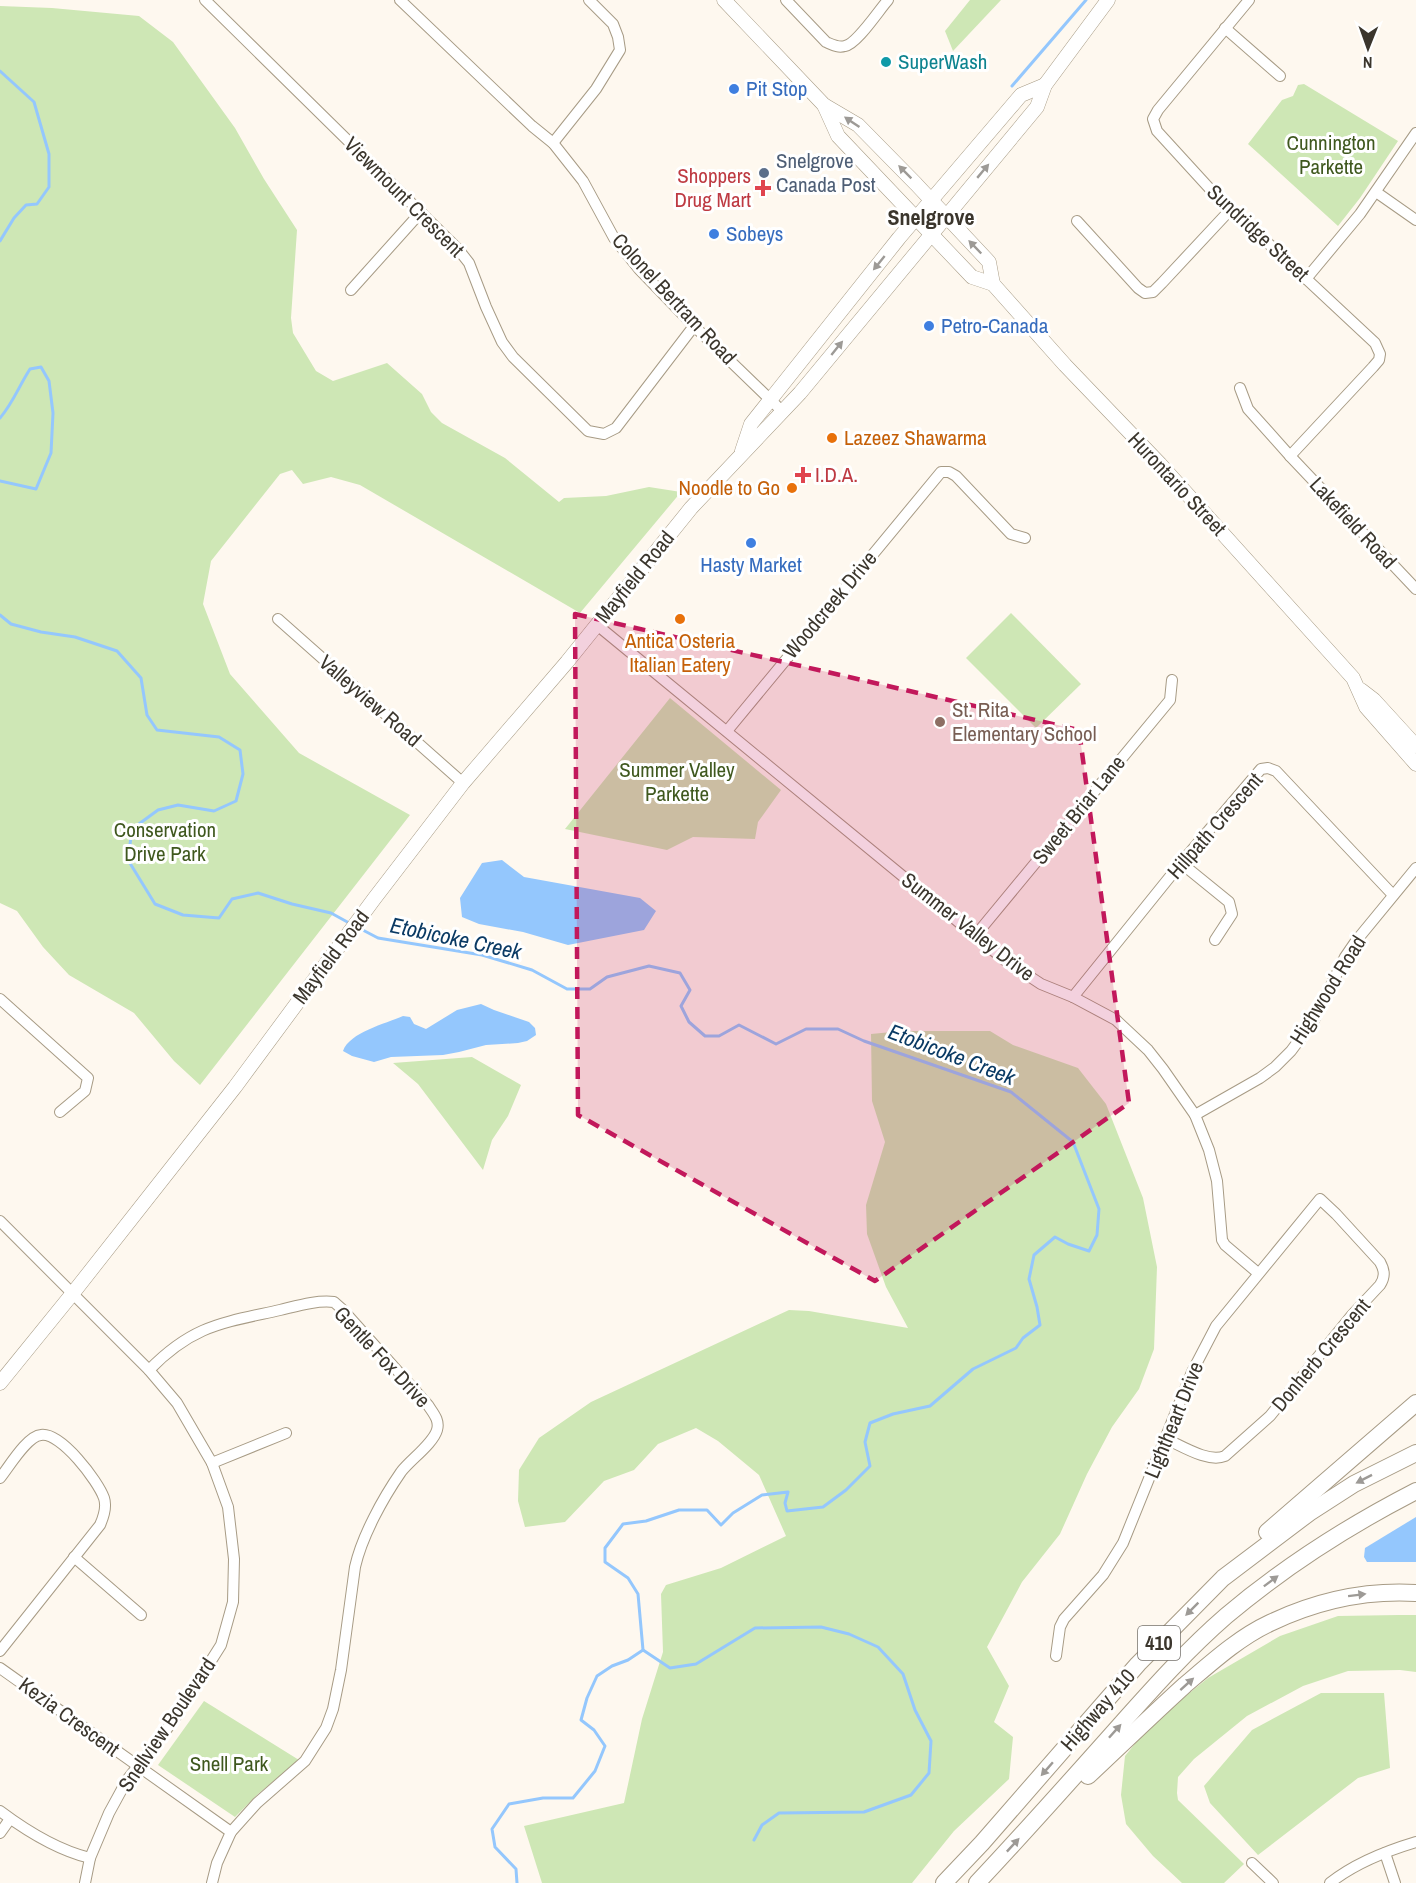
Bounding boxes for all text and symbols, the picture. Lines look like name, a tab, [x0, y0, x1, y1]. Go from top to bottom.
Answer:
north arrow	[1338, 18, 1398, 78]
place label: SuperWash	[898, 47, 987, 76]
text: N	[1363, 52, 1373, 74]
marker: SuperWash	[879, 55, 893, 69]
place label: Pit Stop	[746, 74, 807, 103]
marker: Pit Stop	[727, 82, 741, 96]
one-way arrow	[845, 116, 861, 128]
park label: Cunnington Parkette	[1286, 128, 1376, 181]
street label: Viewmount Crescent	[338, 130, 471, 263]
place label: Snelgrove Canada Post	[776, 146, 876, 199]
place label: Shoppers Drug Mart	[674, 161, 751, 214]
one-way arrow	[976, 164, 989, 179]
one-way arrow	[898, 165, 912, 179]
marker: Snelgrove Canada Post	[757, 166, 771, 180]
street label: Sundridge Street	[1201, 178, 1316, 288]
marker: Shoppers Drug Mart	[756, 181, 770, 195]
district label: Snelgrove	[887, 202, 975, 232]
place label: Sobeys	[726, 219, 783, 248]
street label: Colonel Bertram Road	[606, 226, 743, 371]
marker: Sobeys	[707, 227, 721, 241]
one-way arrow	[968, 240, 982, 255]
one-way arrow	[872, 255, 885, 271]
place label: Petro-Canada	[941, 311, 1049, 340]
marker: Petro-Canada	[922, 319, 936, 333]
one-way arrow	[830, 340, 843, 356]
place label: Lazeez Shawarma	[844, 423, 987, 452]
street label: Hurontario Street	[1122, 425, 1233, 542]
marker: Lazeez Shawarma	[825, 431, 839, 445]
place label: I.D.A.	[815, 460, 858, 489]
marker: I.D.A.	[796, 468, 810, 482]
street label: Lakefield Road	[1303, 470, 1403, 575]
place label: Noodle to Go	[679, 473, 780, 502]
marker: Noodle to Go	[785, 481, 799, 495]
street label: Mayfield Road	[588, 524, 681, 629]
marker: Hasty Market	[744, 536, 758, 550]
street label: Woodcreek Drive	[776, 545, 883, 665]
place label: Hasty Market	[700, 550, 802, 579]
marker: Antica Osteria Italian Eatery	[673, 612, 687, 626]
place label: Antica Osteria Italian Eatery	[624, 626, 735, 679]
street label: Valleyview Road	[313, 648, 428, 753]
place label: St. Rita Elementary School	[952, 695, 1097, 748]
marker: St. Rita Elementary School	[933, 715, 947, 729]
street label: Sweet Briar Lane	[1025, 749, 1132, 871]
park label: Summer Valley Parkette	[619, 755, 735, 808]
street label: Hillpath Crescent	[1160, 766, 1269, 885]
park label: Conservation Drive Park	[114, 815, 216, 868]
street label: Summer Valley Drive	[896, 865, 1041, 988]
street label: Mayfield Road	[286, 904, 376, 1010]
water label: Etobicoke Creek	[388, 909, 525, 967]
street label: Highwood Road	[1283, 930, 1373, 1050]
water label: Etobicoke Creek	[884, 1016, 1021, 1092]
street label: Donherb Crescent	[1265, 1292, 1377, 1418]
street label: Gentle Fox Drive	[328, 1299, 437, 1414]
street label: Lightheart Drive	[1137, 1357, 1210, 1482]
one-way arrow	[1355, 1475, 1372, 1484]
one-way arrow	[1263, 1575, 1279, 1588]
one-way arrow	[1347, 1590, 1366, 1600]
one-way arrow	[1186, 1602, 1200, 1616]
road number: 410	[1138, 1626, 1180, 1660]
street label: Snellview Boulevard	[111, 1652, 222, 1798]
street label: Highway 410	[1054, 1662, 1142, 1757]
street label: Kezia Crescent	[13, 1670, 126, 1763]
one-way arrow	[1179, 1678, 1194, 1691]
one-way arrow	[1108, 1723, 1122, 1738]
park label: Snell Park	[190, 1749, 269, 1778]
one-way arrow	[1041, 1761, 1054, 1776]
one-way arrow	[1006, 1837, 1020, 1852]

